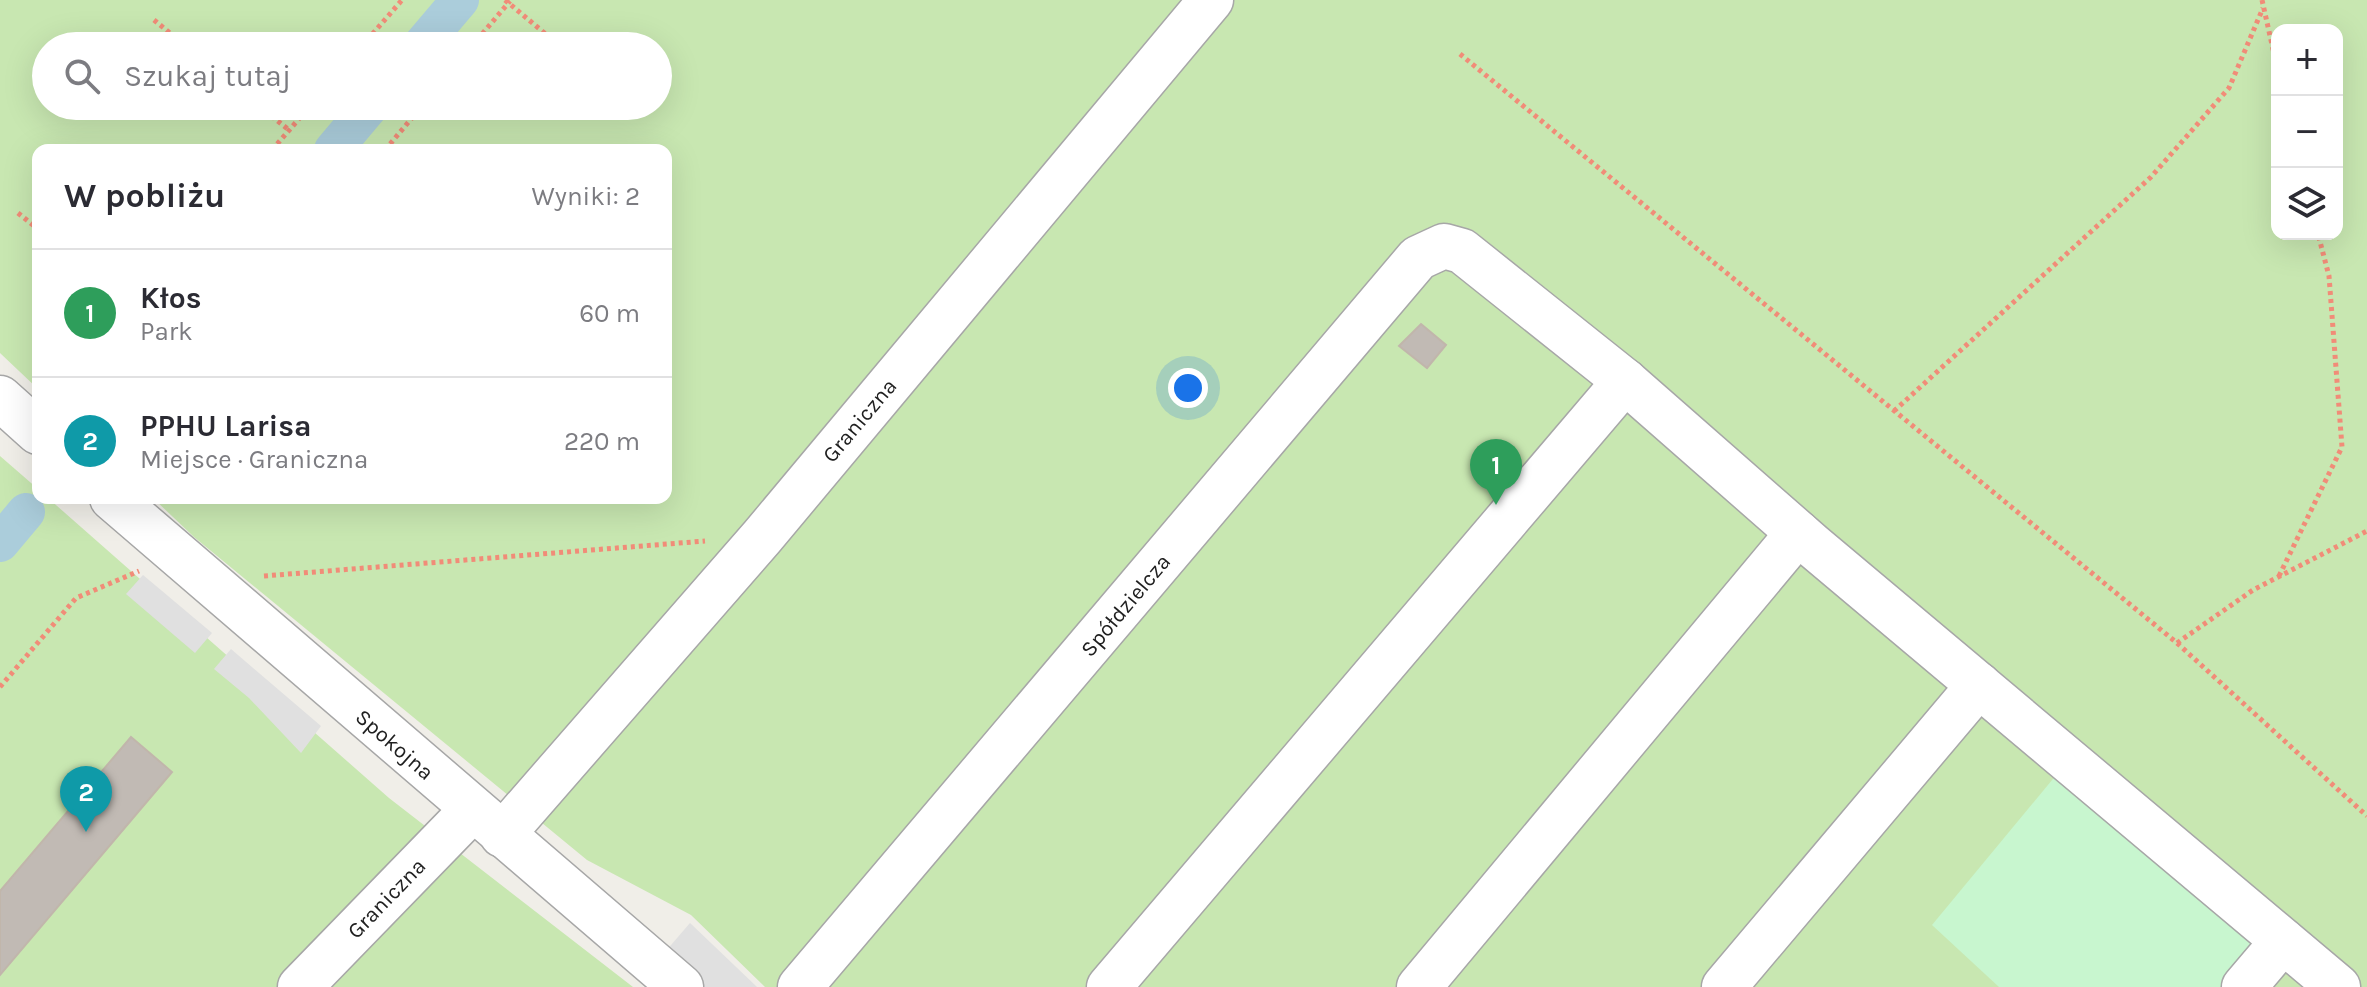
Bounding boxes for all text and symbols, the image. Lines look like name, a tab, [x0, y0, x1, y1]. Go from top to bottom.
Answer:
map controls	[2271, 24, 2343, 240]
button: +	[2271, 24, 2343, 96]
search box	[32, 32, 672, 120]
icon: search	[60, 54, 104, 98]
text: Szukaj tutaj	[124, 58, 291, 94]
button: −	[2271, 96, 2343, 168]
button: layers	[2271, 168, 2343, 240]
text: W pobliżu	[64, 176, 225, 216]
text: Wyniki: 2	[532, 181, 640, 212]
text: Kłos	[140, 280, 202, 316]
text: 1	[85, 298, 95, 329]
text: 60 m	[579, 298, 640, 329]
text: Park	[140, 316, 193, 347]
your location	[1168, 368, 1208, 408]
street label: Graniczna	[817, 374, 902, 468]
text: PPHU Larisa	[140, 408, 312, 444]
text: 2	[82, 426, 98, 457]
text: 220 m	[564, 426, 640, 457]
pin: 1	[1470, 439, 1522, 505]
text: Miejsce · Graniczna	[140, 444, 368, 475]
street label: Spółdzielcza	[1075, 549, 1176, 662]
street label: Spokojna	[350, 704, 439, 786]
pin: 2	[60, 766, 112, 832]
street label: Graniczna	[342, 853, 431, 944]

